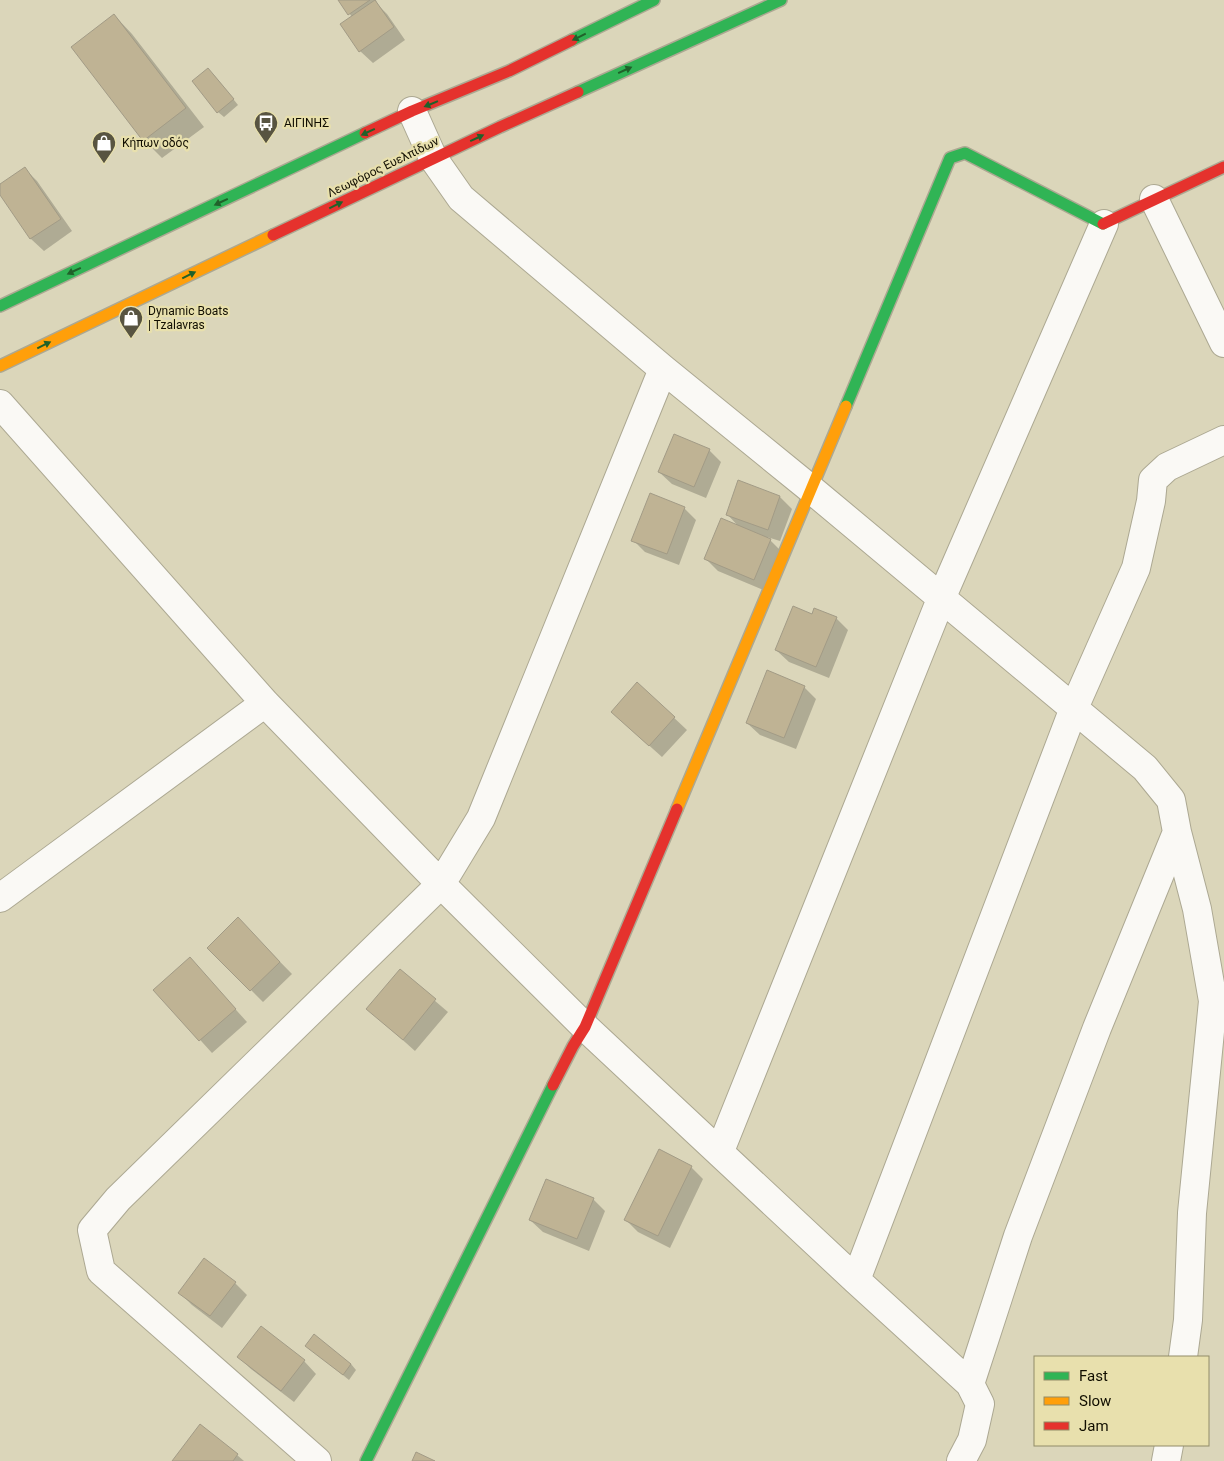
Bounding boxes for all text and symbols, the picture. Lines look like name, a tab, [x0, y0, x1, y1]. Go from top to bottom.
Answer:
one-way arrow	[572, 33, 586, 41]
one-way arrow	[618, 66, 632, 74]
one-way arrow	[424, 100, 438, 108]
bus stop icon: ΑΙΓΙΝΗΣ	[253, 110, 279, 144]
place label: ΑΙΓΙΝΗΣ	[284, 116, 329, 130]
one-way arrow	[361, 128, 375, 136]
shop icon: Κήπων οδός	[91, 130, 117, 164]
one-way arrow	[470, 133, 484, 141]
street label: Λεωφόρος Ευελπίδων	[325, 134, 441, 200]
place label: Κήπων οδός	[122, 136, 189, 150]
one-way arrow	[214, 198, 228, 206]
one-way arrow	[329, 201, 343, 209]
one-way arrow	[67, 267, 81, 275]
one-way arrow	[182, 271, 197, 280]
place label: Dynamic Boats | Tzalavras	[148, 304, 228, 332]
shop icon: Dynamic Boats | Tzalavras	[118, 305, 144, 339]
one-way arrow	[37, 341, 51, 349]
legend	[1034, 1356, 1209, 1446]
text: Fast	[1079, 1367, 1108, 1385]
text: Slow	[1079, 1392, 1111, 1410]
text: Jam	[1079, 1417, 1109, 1435]

